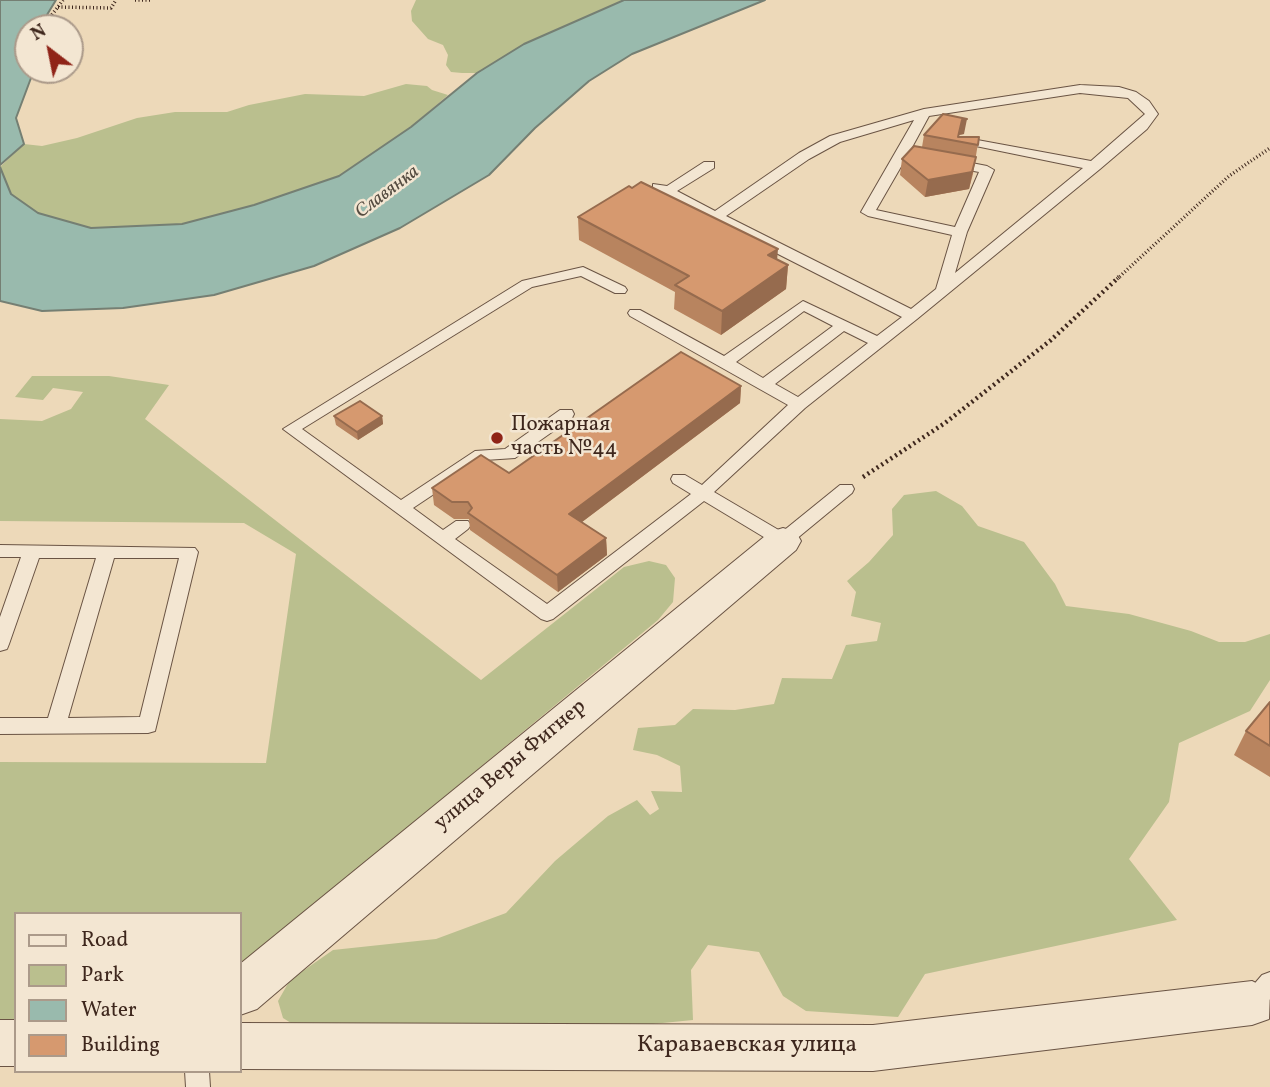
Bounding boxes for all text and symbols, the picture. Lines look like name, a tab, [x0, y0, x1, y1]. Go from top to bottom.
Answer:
north arrow	[14, 14, 84, 84]
text: N	[26, 18, 52, 48]
water label: Славянка	[351, 162, 425, 224]
place label: Пожарная часть №44	[511, 413, 617, 463]
marker: Пожарная часть №44	[489, 430, 505, 446]
street label: улица Веры Фигнер	[430, 695, 592, 837]
legend	[14, 912, 242, 1073]
text: Road	[81, 926, 128, 955]
text: Park	[81, 961, 124, 990]
text: Water	[81, 996, 137, 1025]
text: Building	[81, 1031, 160, 1060]
street label: Караваевская улица	[637, 1033, 857, 1061]

